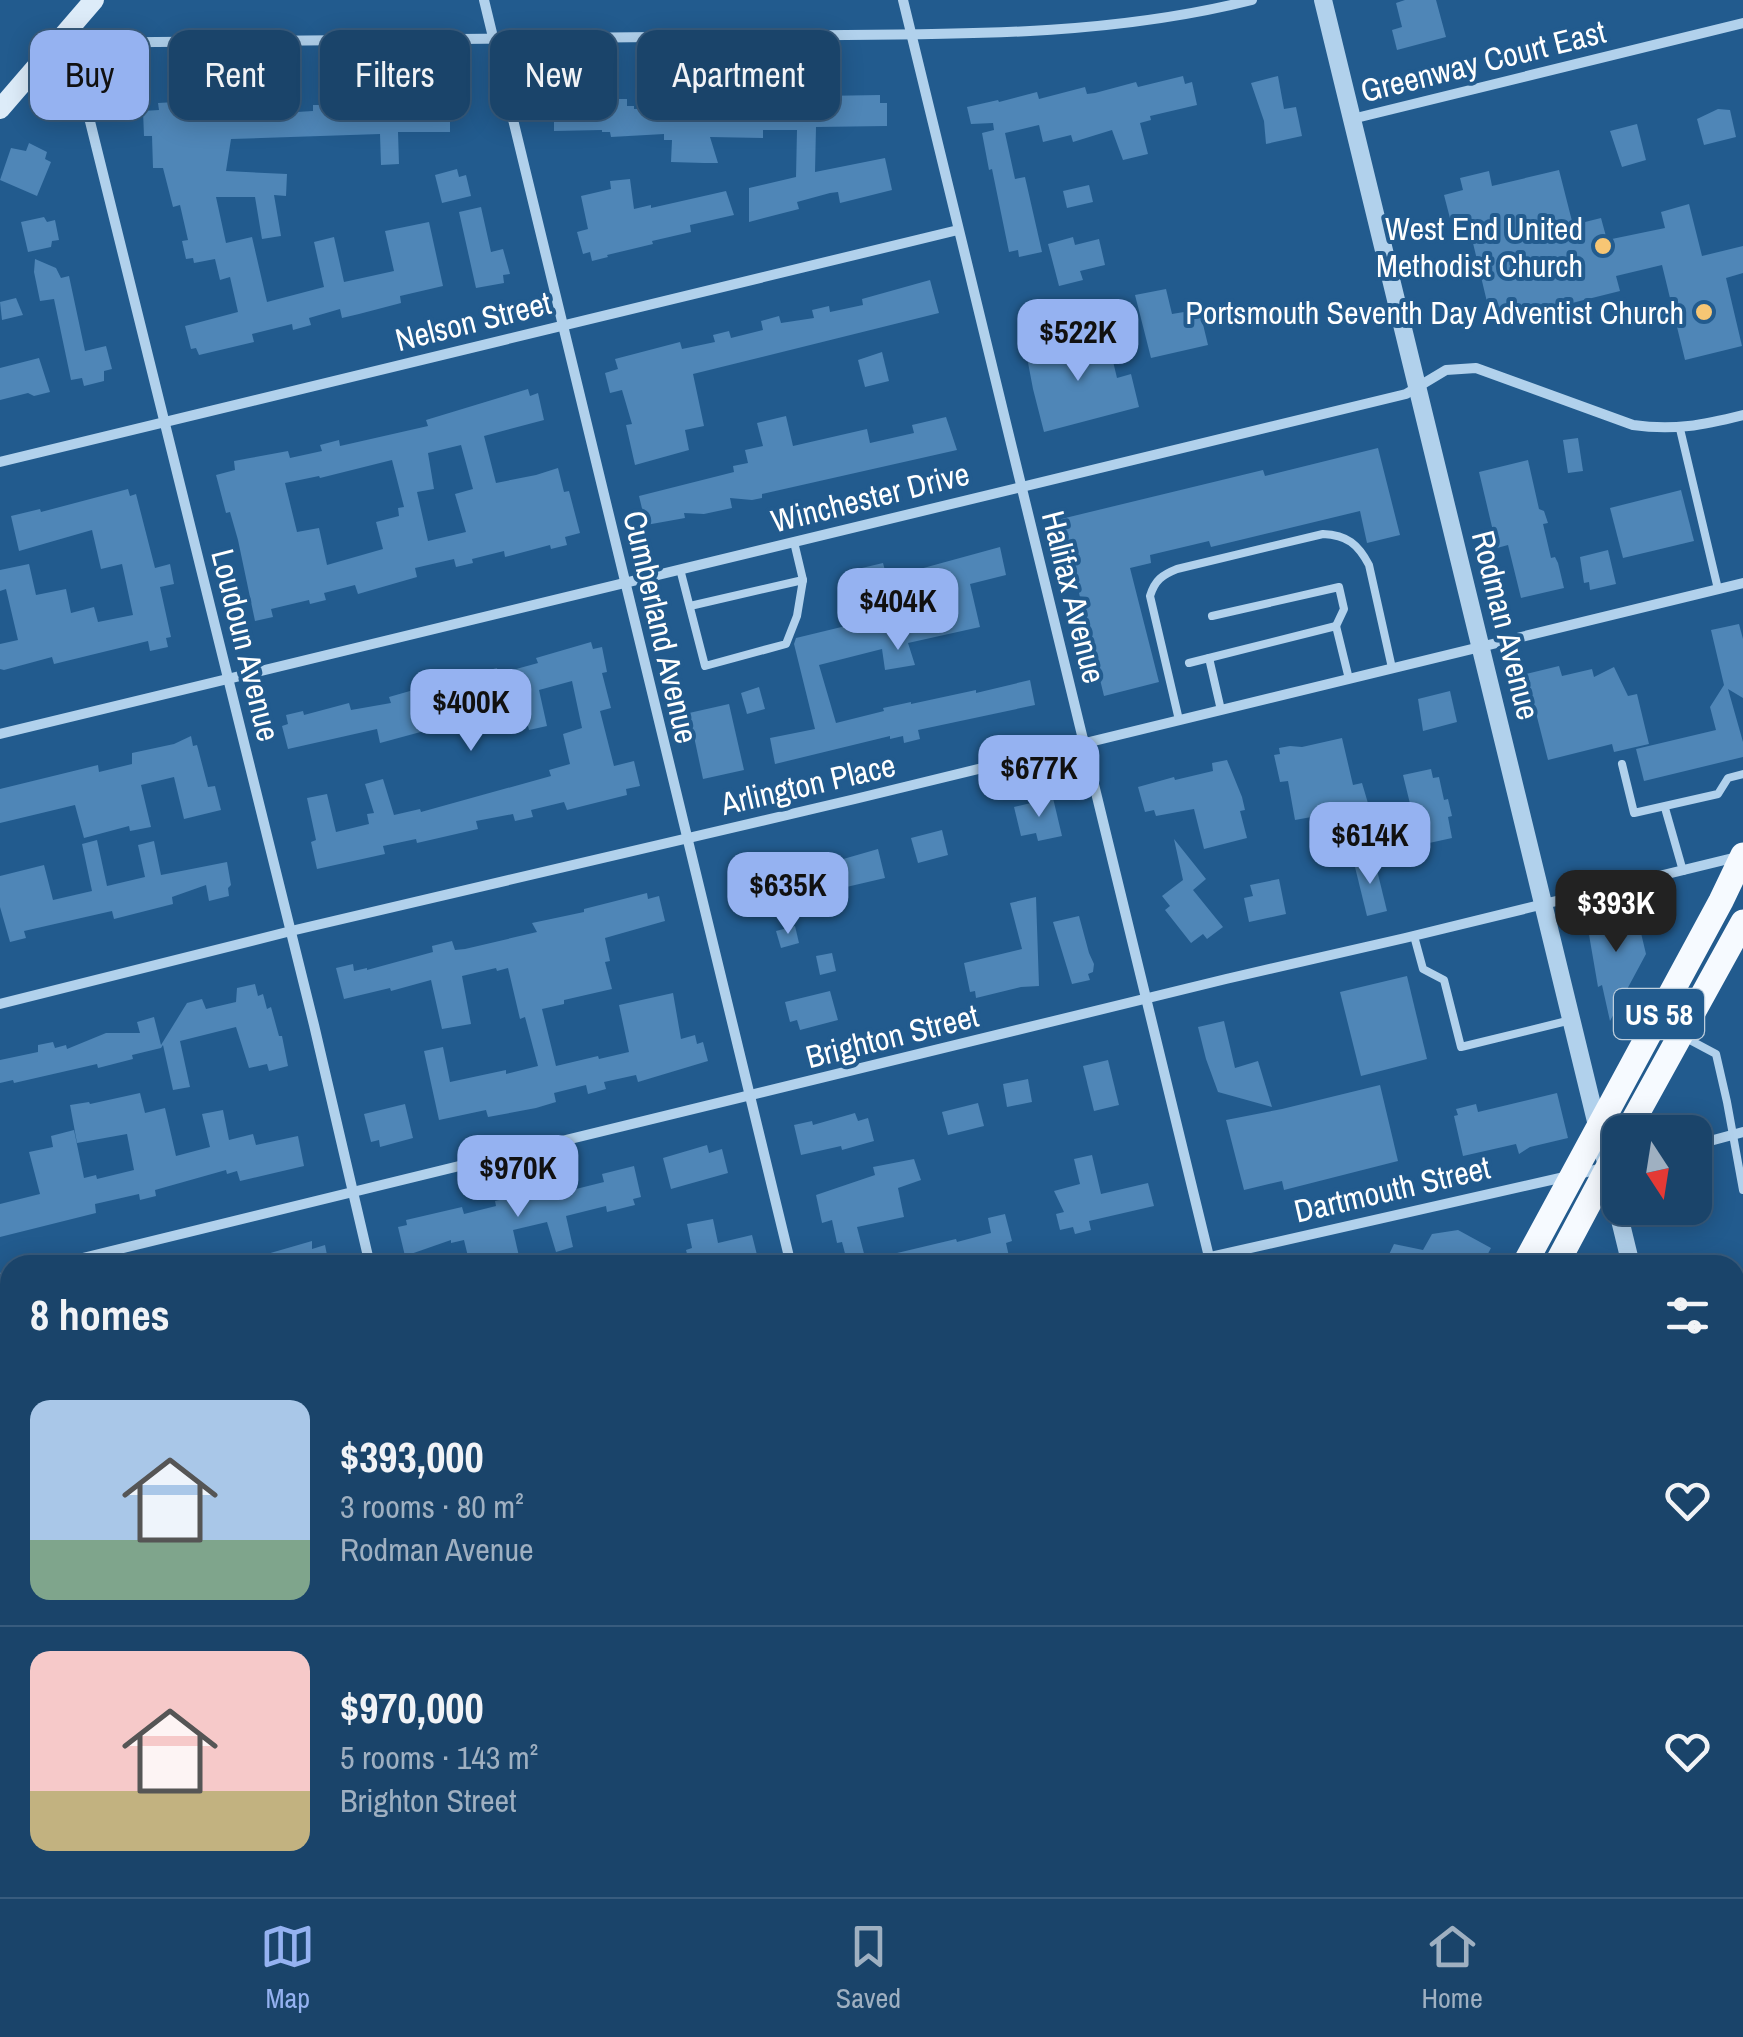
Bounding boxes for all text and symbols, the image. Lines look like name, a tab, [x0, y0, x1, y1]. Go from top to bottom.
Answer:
street label: Greenway Court East	[1356, 10, 1610, 112]
chip: Buy	[30, 30, 149, 120]
chip: Rent	[169, 30, 300, 120]
chip: Filters	[320, 30, 470, 120]
chip: New	[490, 30, 617, 120]
chip: Apartment	[637, 30, 840, 120]
place label: West End United Methodist Church	[1376, 207, 1583, 287]
marker: West End United Methodist Church	[1592, 235, 1614, 257]
street label: Nelson Street	[391, 281, 555, 361]
place label: Portsmouth Seventh Day Adventist Church	[1185, 291, 1684, 334]
pin: $522K	[1008, 299, 1148, 384]
marker: Portsmouth Seventh Day Adventist Church	[1693, 301, 1715, 323]
text: $522K	[1039, 310, 1117, 353]
street label: Winchester Drive	[766, 452, 974, 542]
street label: Halifax Avenue	[1032, 506, 1116, 688]
street label: Cumberland Avenue	[613, 507, 709, 747]
street label: Rodman Avenue	[1462, 526, 1550, 724]
street label: Loudoun Avenue	[201, 544, 291, 746]
pin: $404K	[828, 568, 968, 653]
text: $404K	[859, 579, 937, 622]
pin: $400K	[401, 669, 541, 754]
text: $400K	[432, 680, 510, 723]
pin: $677K	[969, 735, 1109, 820]
street label: Arlington Place	[715, 743, 900, 825]
text: $677K	[1000, 746, 1078, 789]
pin: $614K	[1300, 802, 1440, 887]
text: $614K	[1331, 813, 1409, 856]
pin: $635K	[718, 852, 858, 937]
text: $635K	[749, 863, 827, 906]
pin: $393K	[1546, 870, 1686, 955]
text: $393K	[1577, 881, 1655, 924]
road number: US 58	[1614, 989, 1704, 1039]
street label: Brighton Street	[801, 994, 983, 1078]
north arrow	[1602, 1115, 1712, 1225]
map controls	[1602, 1115, 1712, 1225]
pin: $970K	[448, 1135, 588, 1220]
text: $970K	[479, 1146, 557, 1189]
street label: Dartmouth Street	[1290, 1146, 1494, 1232]
text: 8 homes	[30, 1287, 170, 1343]
icon: filters	[1660, 1288, 1715, 1343]
text: $393,000	[340, 1429, 484, 1485]
icon: home	[110, 1440, 230, 1560]
icon: heart	[1660, 1473, 1715, 1528]
text: 3 rooms · 80 m²	[340, 1485, 524, 1528]
text: Rodman Avenue	[340, 1528, 534, 1571]
text: $970,000	[340, 1680, 484, 1736]
icon: home	[110, 1691, 230, 1811]
icon: heart	[1660, 1724, 1715, 1779]
text: 5 rooms · 143 m²	[340, 1736, 538, 1779]
text: Brighton Street	[340, 1779, 517, 1822]
tab: Map	[260, 1919, 315, 2017]
tab: Saved	[836, 1919, 901, 2017]
tab: Home	[1421, 1919, 1483, 2017]

